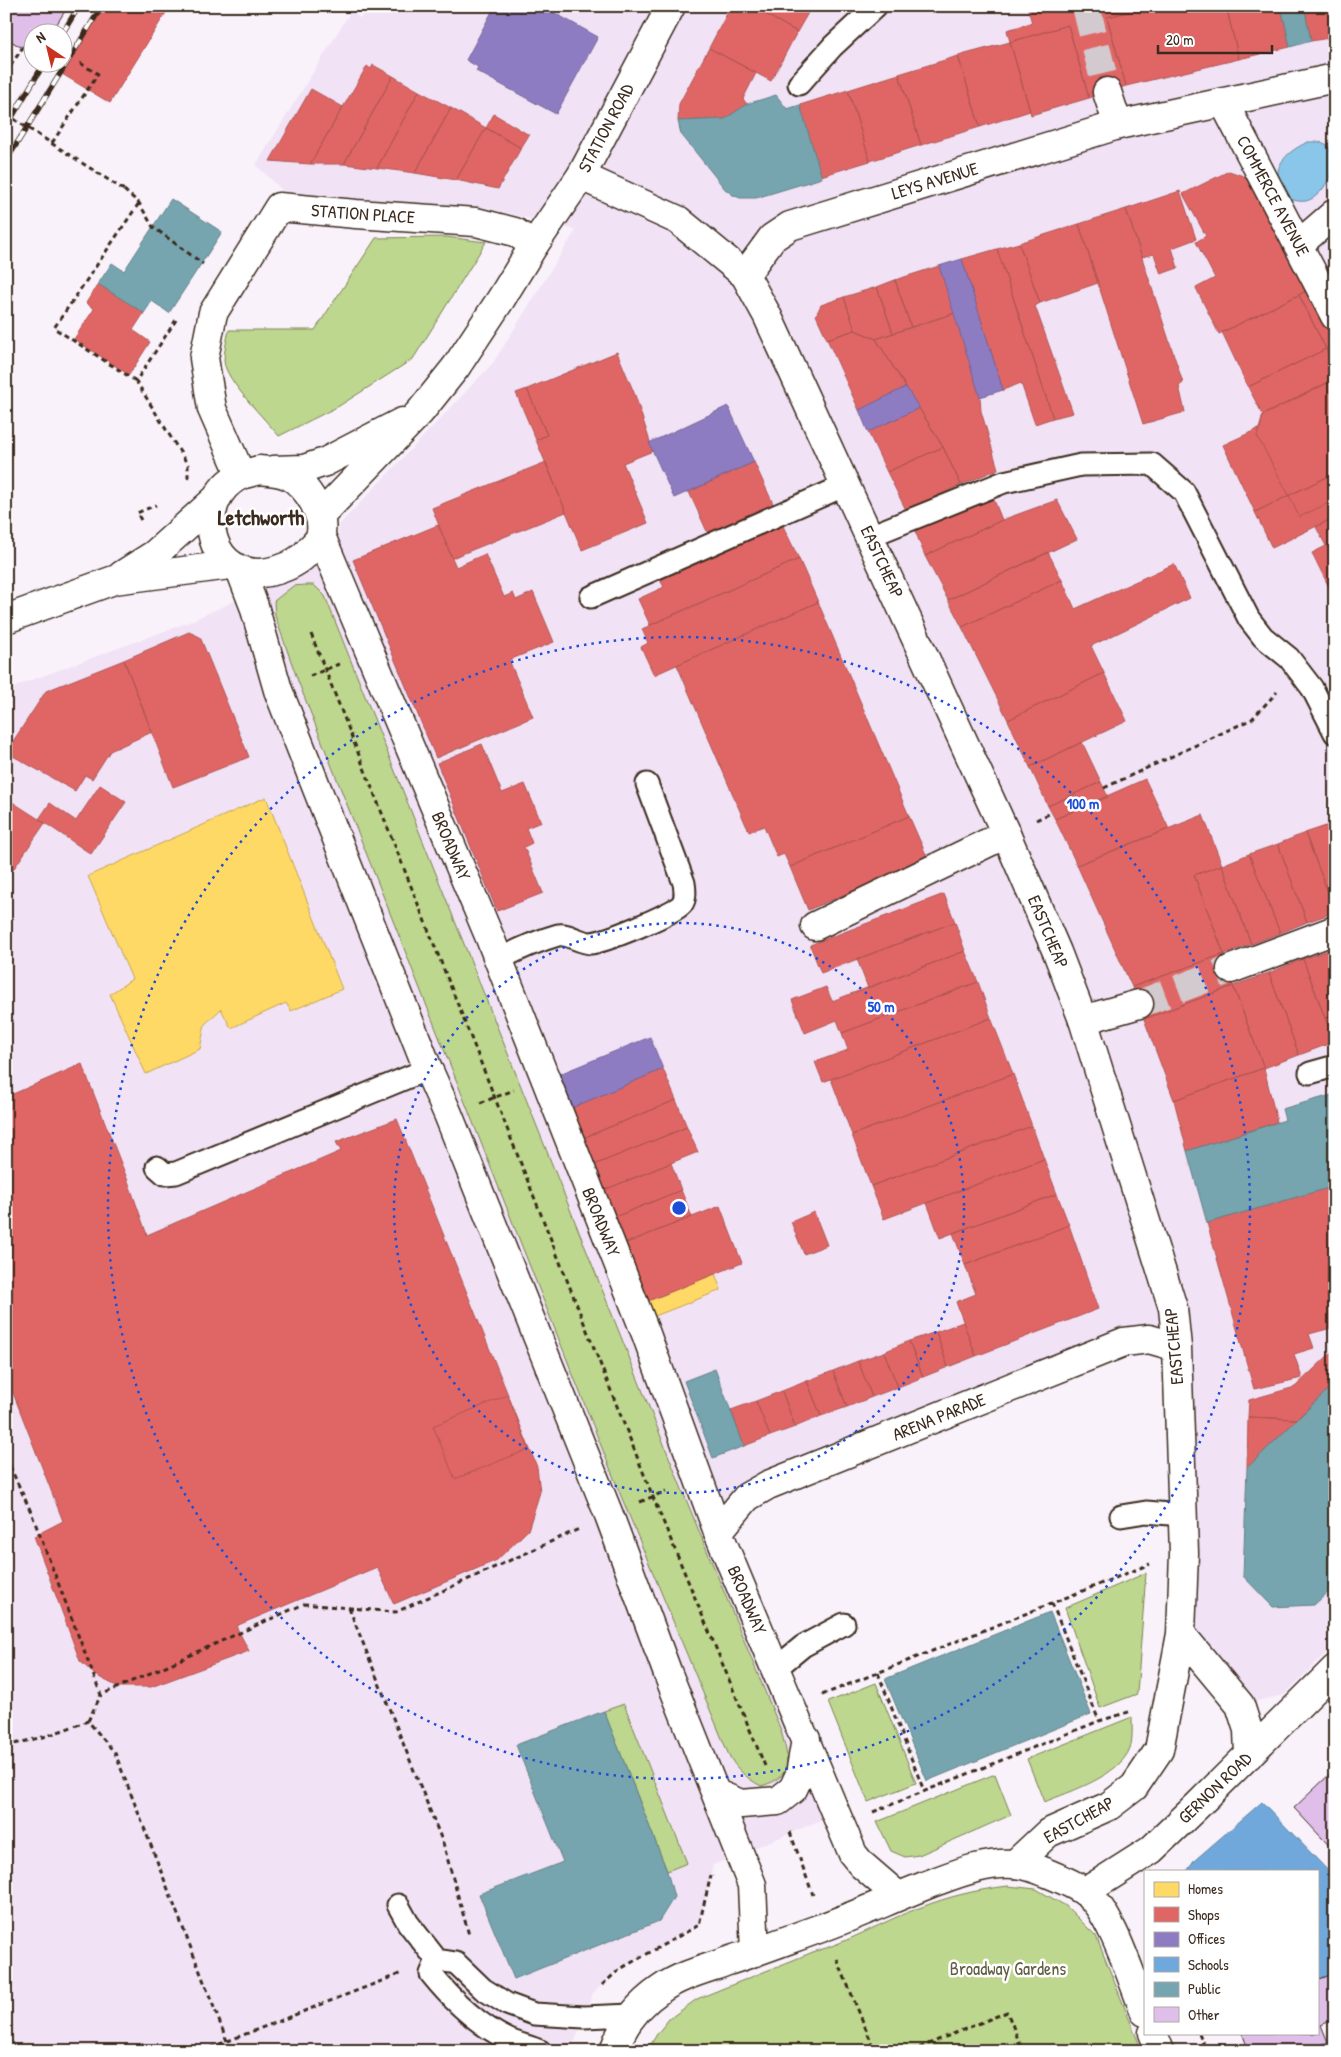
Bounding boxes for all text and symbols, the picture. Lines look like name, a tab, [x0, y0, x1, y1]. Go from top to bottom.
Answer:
north arrow	[22, 22, 72, 72]
scale bar	[1158, 22, 1272, 54]
text: N	[32, 27, 49, 47]
text: 20 m	[1166, 29, 1193, 50]
street label: STATION ROAD	[572, 79, 640, 177]
street label: COMMERCE AVENUE	[1231, 131, 1316, 261]
street label: LEYS AVENUE	[888, 156, 981, 206]
street label: STATION PLACE	[310, 197, 416, 230]
district label: Letchworth	[218, 502, 305, 532]
street label: EASTCHEAP	[855, 522, 910, 602]
text: 100 m	[1067, 793, 1099, 814]
street label: BROADWAY	[426, 808, 477, 884]
street label: EASTCHEAP	[1022, 891, 1075, 972]
text: 50 m	[868, 996, 894, 1017]
street label: BROADWAY	[576, 1184, 627, 1260]
centre of rings	[670, 1199, 688, 1217]
street label: EASTCHEAP	[1158, 1307, 1189, 1386]
street label: ARENA PARADE	[889, 1387, 989, 1447]
street label: BROADWAY	[722, 1562, 773, 1638]
street label: GERNON ROAD	[1172, 1746, 1257, 1829]
street label: EASTCHEAP	[1039, 1790, 1119, 1849]
legend	[1144, 1870, 1318, 2034]
text: Homes	[1188, 1878, 1223, 1899]
text: Shops	[1188, 1904, 1220, 1925]
text: Offices	[1188, 1928, 1225, 1949]
text: Schools	[1188, 1954, 1229, 1975]
park label: Broadway Gardens	[950, 1956, 1066, 1981]
text: Public	[1188, 1978, 1221, 1999]
text: Other	[1188, 2004, 1220, 2025]

